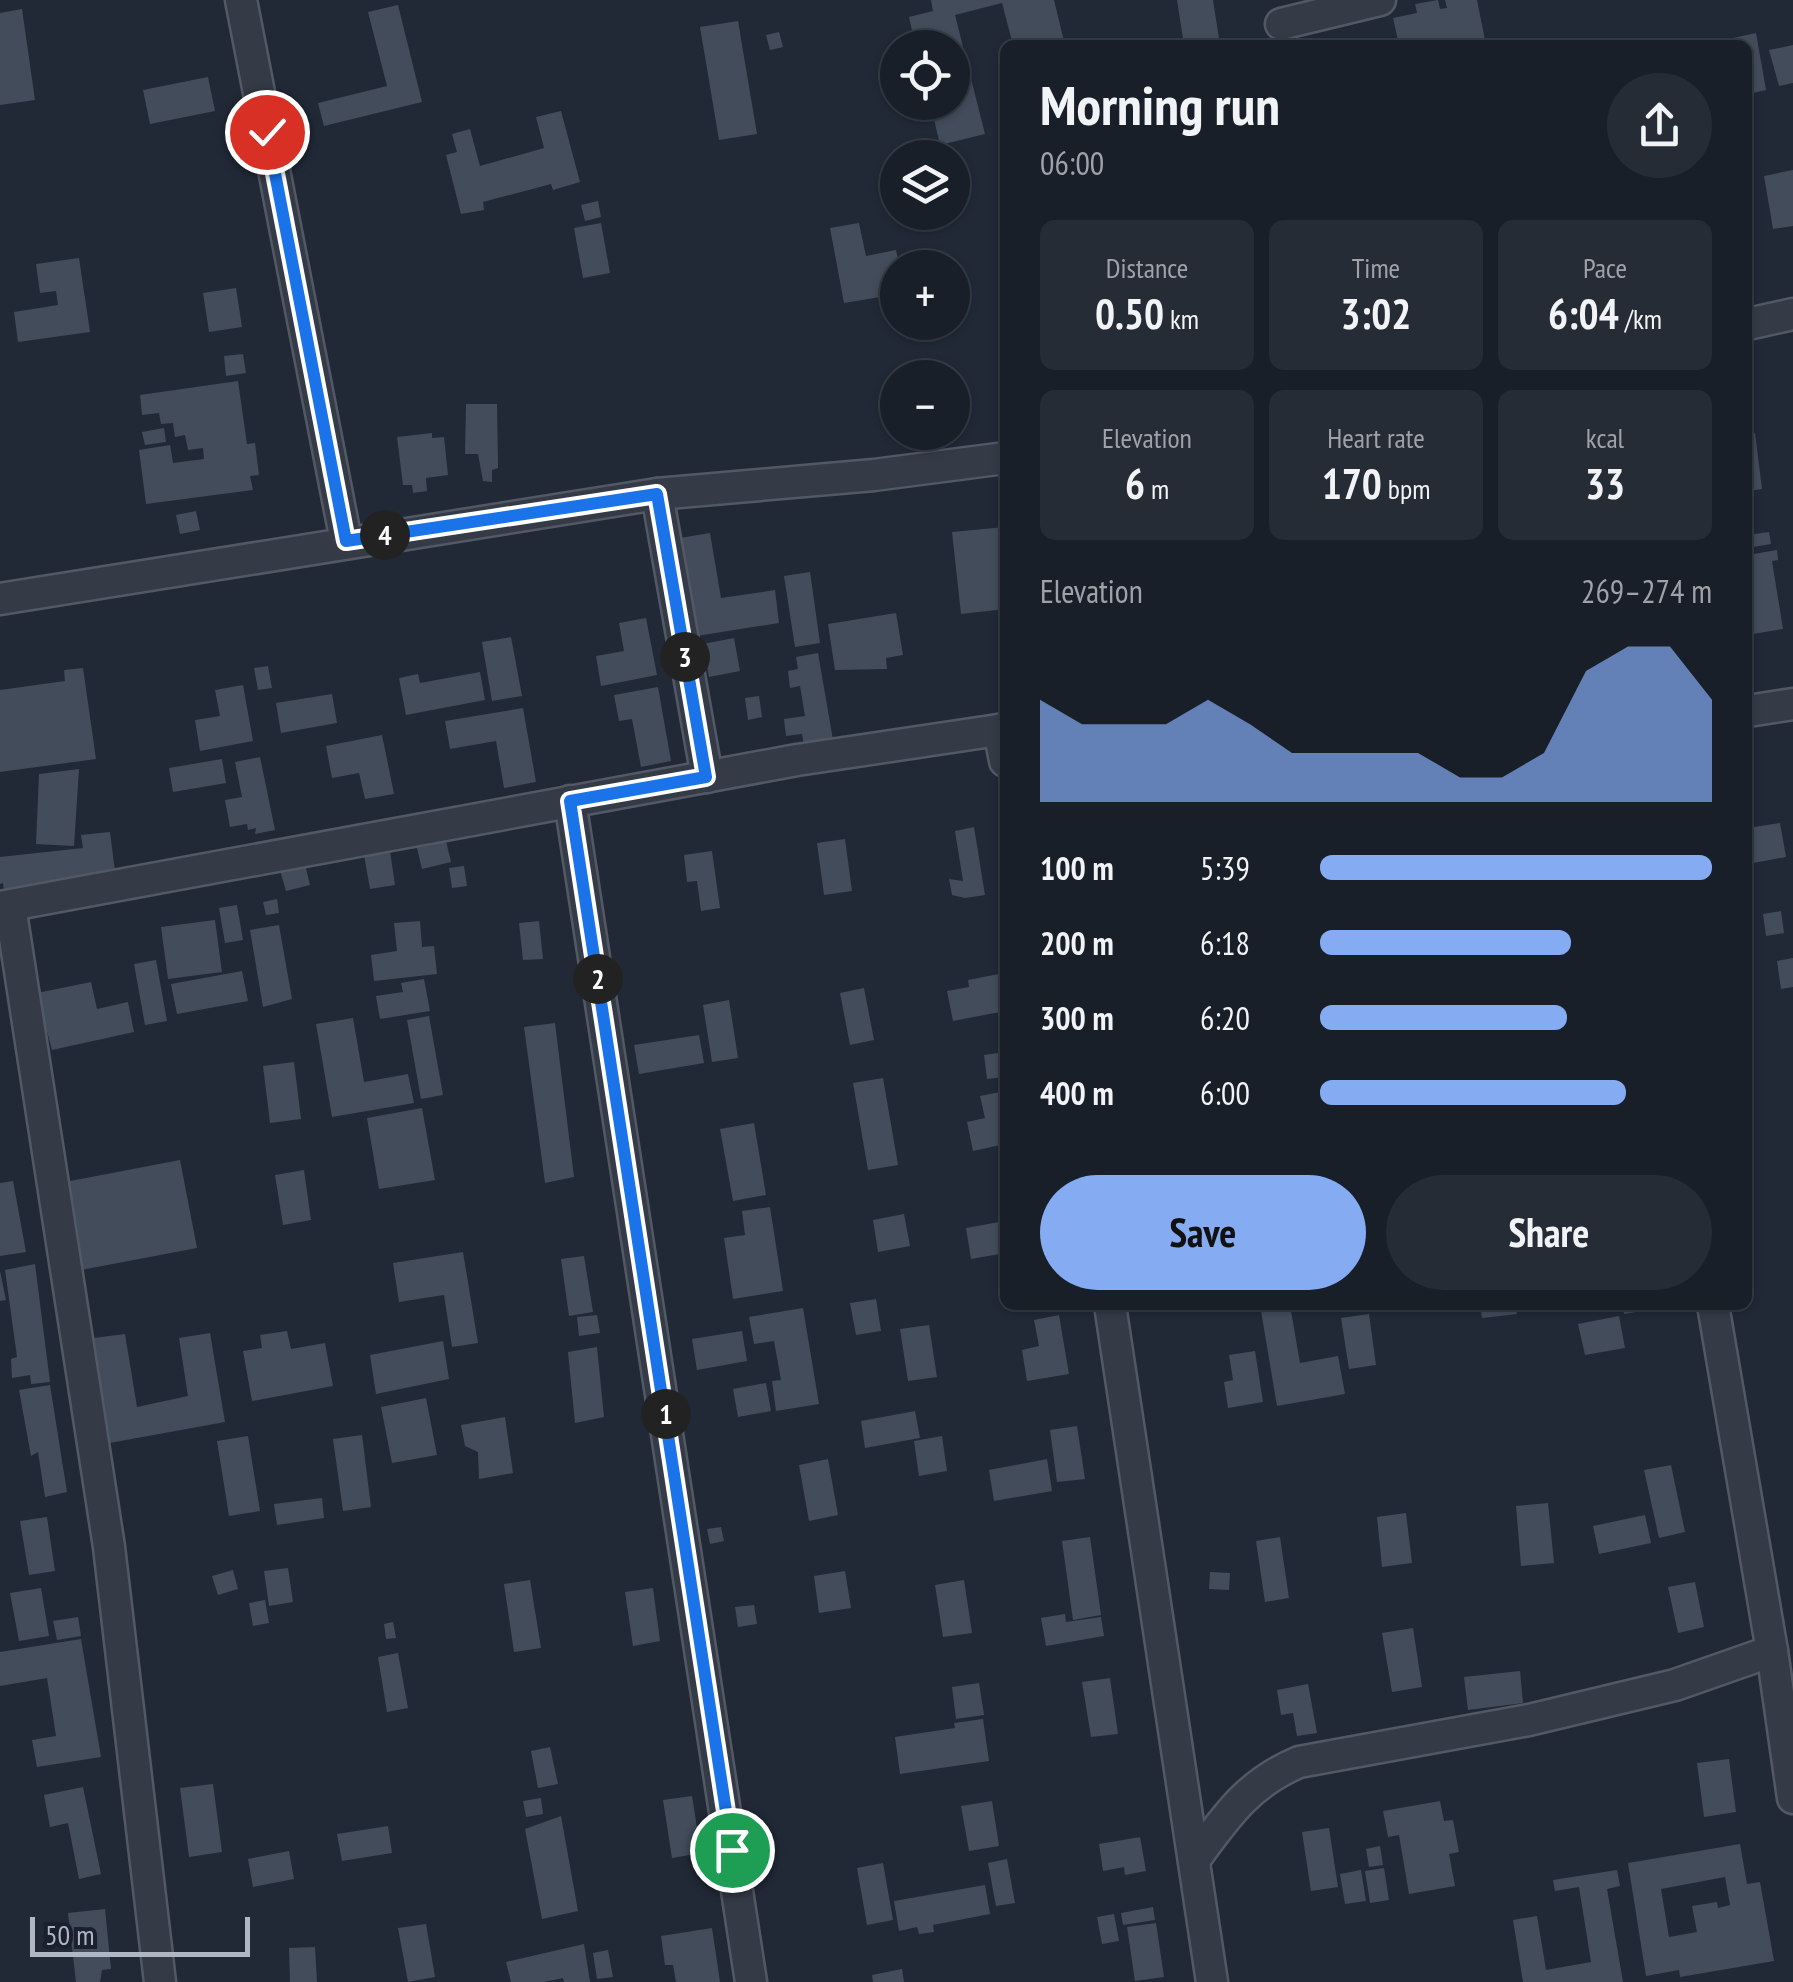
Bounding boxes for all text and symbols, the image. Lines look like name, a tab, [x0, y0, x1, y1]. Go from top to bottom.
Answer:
map controls	[880, 30, 970, 450]
button: locate	[880, 30, 970, 120]
text: Morning run	[1040, 69, 1280, 140]
button: share	[1607, 73, 1712, 178]
pin	[225, 90, 310, 175]
icon: check	[240, 105, 295, 160]
button: layers	[880, 140, 970, 230]
text: 06:00	[1040, 142, 1104, 184]
text: Distance	[1106, 249, 1188, 286]
text: Time	[1352, 249, 1400, 286]
text: Pace	[1583, 249, 1627, 286]
button: +	[880, 250, 970, 340]
text: 0.50	[1095, 286, 1164, 341]
text: 3:02	[1341, 286, 1411, 341]
text: 6:04	[1548, 286, 1619, 341]
text: km	[1164, 300, 1199, 337]
text: /km	[1619, 300, 1662, 337]
button: −	[880, 360, 970, 450]
text: Elevation	[1102, 419, 1192, 456]
text: Heart rate	[1327, 419, 1425, 456]
text: kcal	[1586, 419, 1624, 456]
text: 6	[1125, 456, 1145, 511]
text: 170	[1322, 456, 1382, 511]
text: 33	[1585, 456, 1625, 511]
text: m	[1145, 470, 1169, 507]
text: bpm	[1382, 470, 1430, 507]
pin: 4	[360, 510, 410, 560]
text: 4	[378, 516, 392, 553]
text: Elevation	[1040, 570, 1143, 612]
text: 269–274 m	[1581, 570, 1712, 612]
pin: 3	[660, 632, 710, 682]
text: 3	[678, 638, 692, 675]
text: 100 m	[1040, 847, 1114, 889]
text: 5:39	[1200, 847, 1250, 889]
text: 200 m	[1040, 922, 1114, 964]
text: 6:18	[1200, 922, 1250, 964]
pin: 2	[573, 954, 623, 1004]
text: 2	[591, 960, 605, 997]
text: 300 m	[1040, 997, 1114, 1039]
text: 6:20	[1200, 997, 1250, 1039]
text: 400 m	[1040, 1072, 1114, 1114]
text: 6:00	[1200, 1072, 1250, 1114]
button: Save	[1040, 1175, 1366, 1290]
button: Share	[1386, 1175, 1712, 1290]
pin: 1	[641, 1389, 691, 1439]
text: 1	[659, 1395, 673, 1432]
pin	[690, 1808, 775, 1893]
icon: arrive	[705, 1823, 760, 1878]
scale bar	[30, 1912, 250, 1956]
text: 50 m	[45, 1916, 94, 1953]

